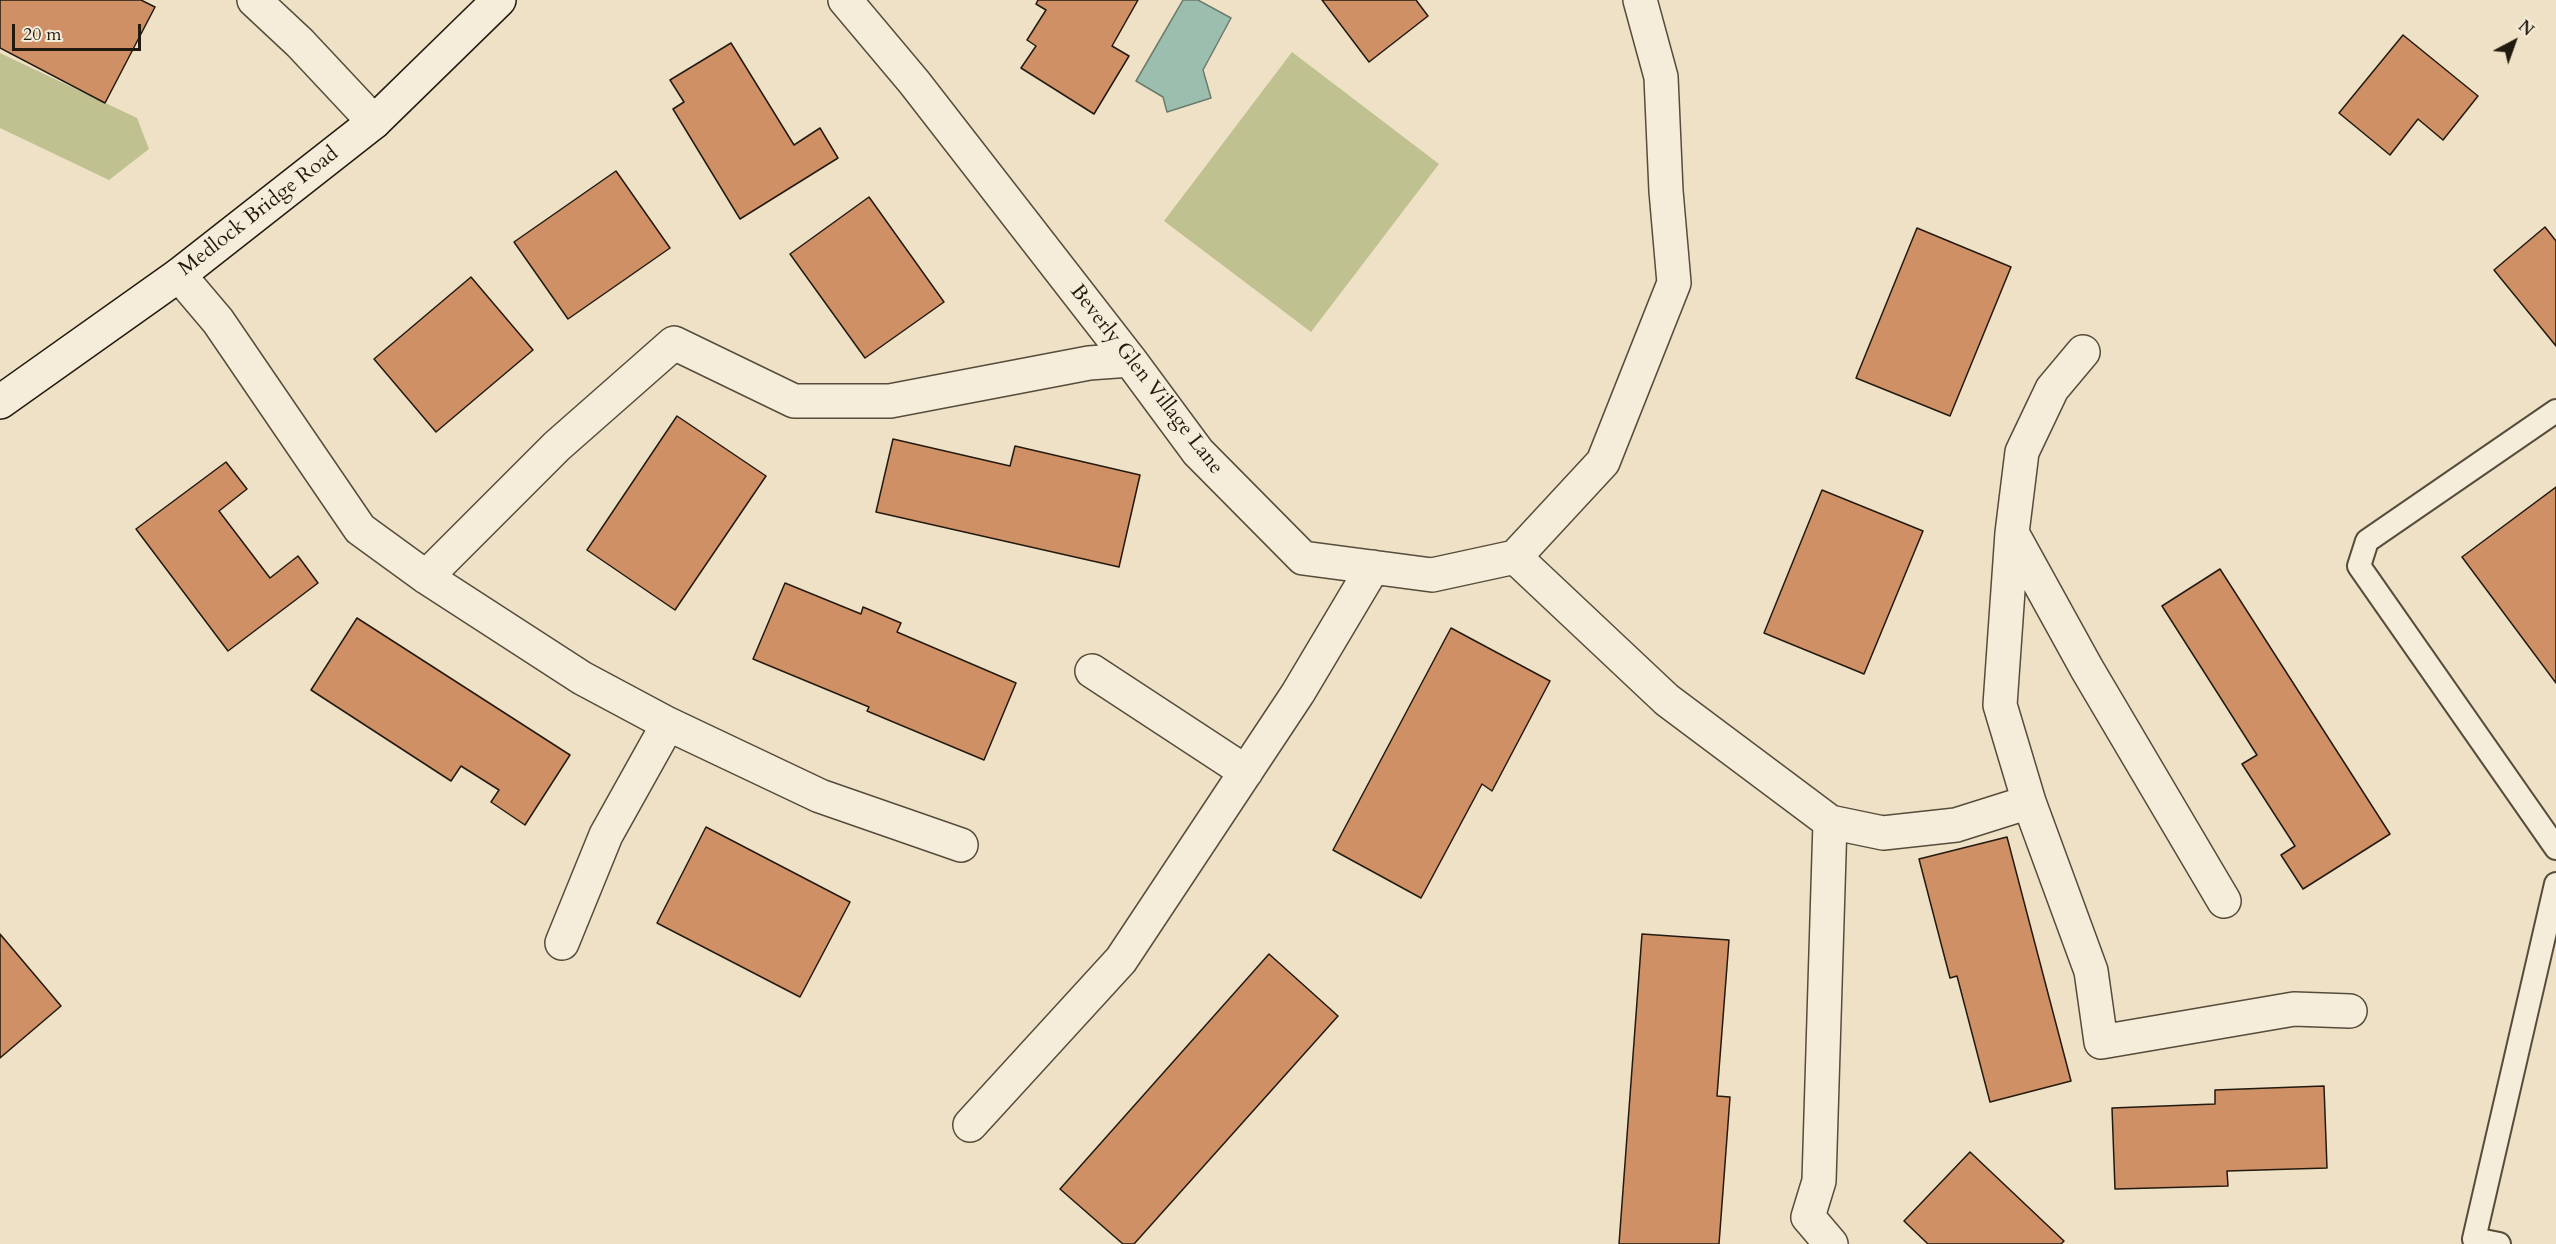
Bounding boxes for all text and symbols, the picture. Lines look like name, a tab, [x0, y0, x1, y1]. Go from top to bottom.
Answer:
scale bar	[15, 12, 144, 50]
north arrow	[2484, 12, 2544, 72]
text: N	[2513, 16, 2538, 41]
text: 20 m	[23, 22, 62, 47]
street label: Medlock Bridge Road	[174, 142, 344, 282]
street label: Beverly Glen Village Lane	[1064, 280, 1228, 480]

